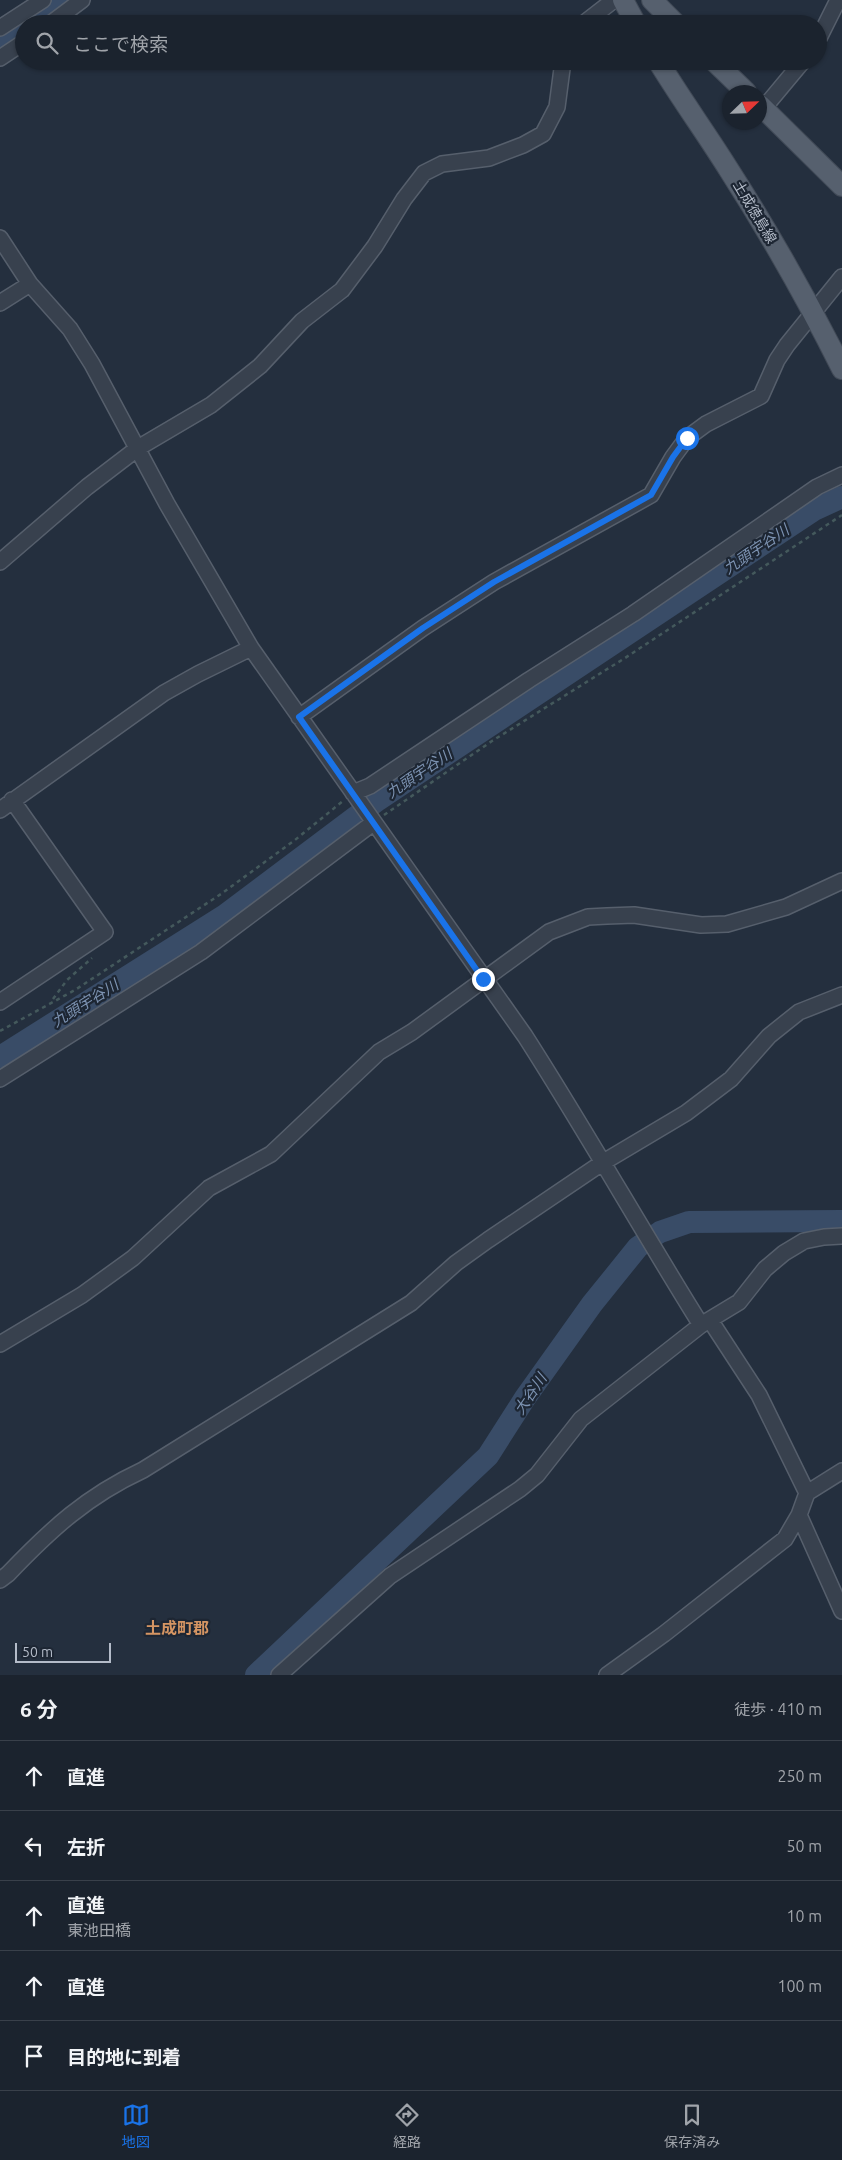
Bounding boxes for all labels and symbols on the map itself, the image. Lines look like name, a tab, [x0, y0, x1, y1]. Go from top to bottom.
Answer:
north arrow	[722, 85, 767, 130]
street label: 土成徳島線	[730, 178, 780, 246]
route start	[676, 427, 699, 450]
water label: 九頭宇谷川	[720, 520, 793, 577]
water label: 九頭宇谷川	[383, 744, 456, 801]
route end	[472, 968, 495, 991]
water label: 九頭宇谷川	[49, 975, 123, 1030]
water label: 大谷川	[510, 1369, 551, 1417]
district label: 土成町郡	[145, 1619, 209, 1637]
scale bar	[15, 1640, 111, 1663]

